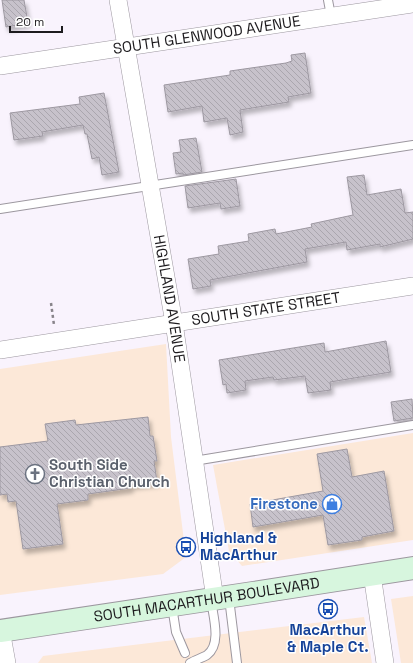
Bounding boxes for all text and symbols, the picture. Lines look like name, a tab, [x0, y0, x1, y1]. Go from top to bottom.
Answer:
scale bar	[10, 8, 62, 34]
street label: SOUTH GLENWOOD AVENUE	[111, 11, 302, 58]
text: 20 m	[16, 14, 44, 30]
street label: HIGHLAND AVENUE	[150, 233, 190, 364]
street label: SOUTH STATE STREET	[190, 287, 342, 329]
place label: South Side Christian Church	[49, 455, 170, 491]
church icon: South Side Christian Church	[24, 463, 46, 485]
shop icon: Firestone	[321, 493, 343, 515]
place label: Firestone	[250, 494, 318, 513]
place label: Highland & MacArthur	[200, 528, 277, 564]
bus stop icon: Highland & MacArthur	[175, 536, 197, 558]
street label: SOUTH MACARTHUR BOULEVARD	[92, 573, 321, 626]
bus stop icon: MacArthur & Maple Ct.	[317, 598, 339, 620]
place label: MacArthur & Maple Ct.	[287, 620, 369, 656]

